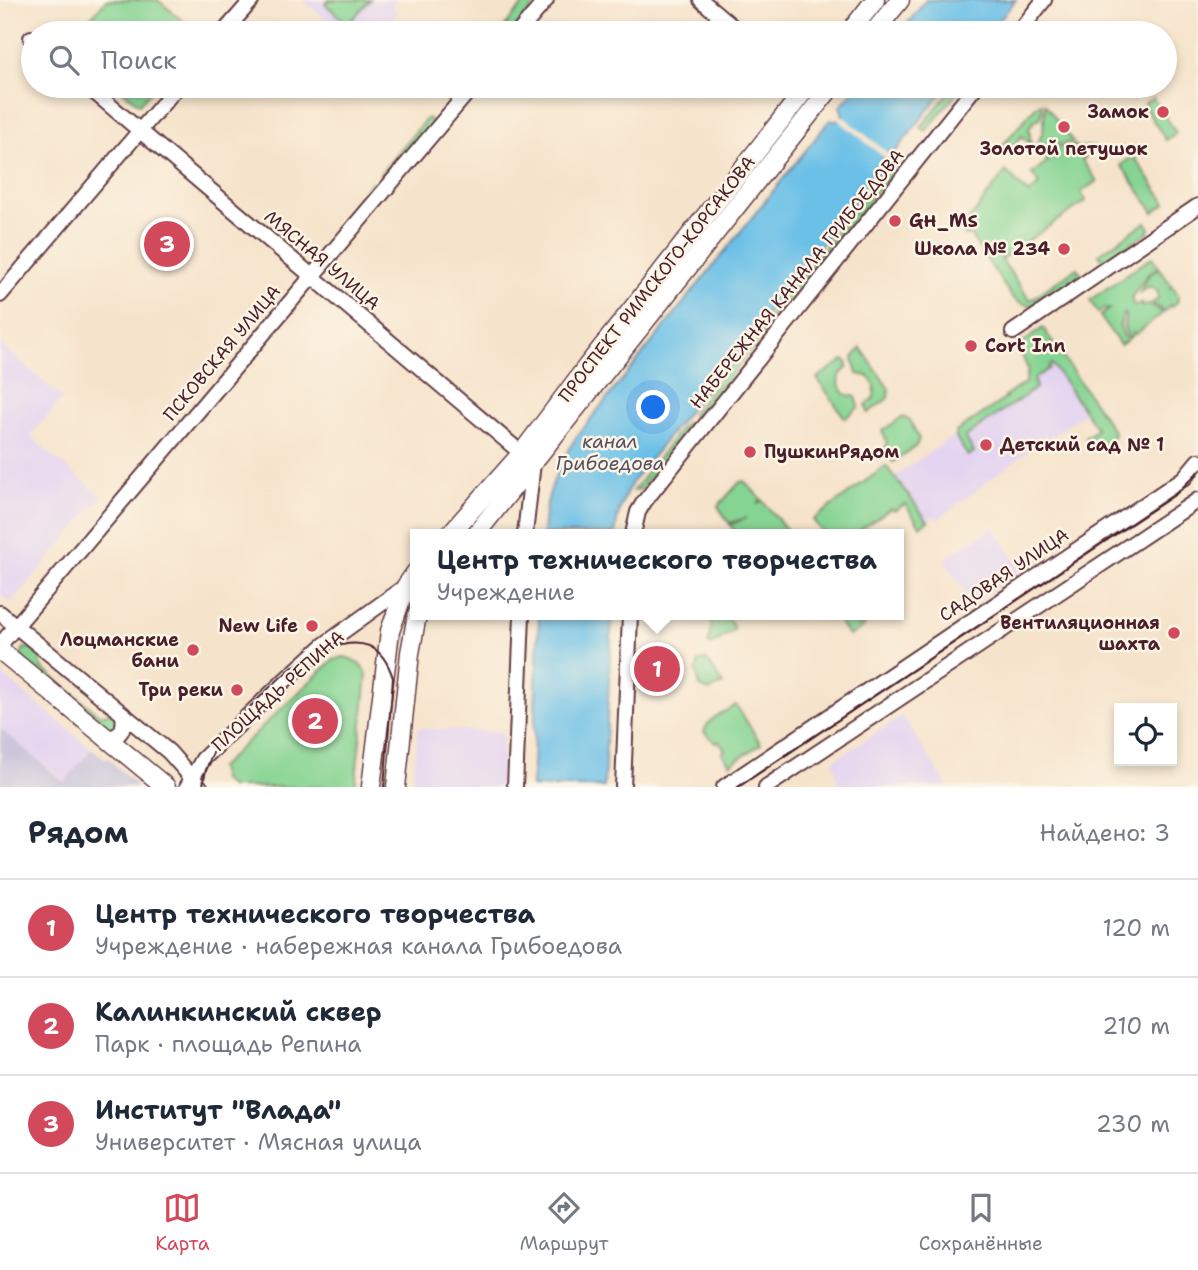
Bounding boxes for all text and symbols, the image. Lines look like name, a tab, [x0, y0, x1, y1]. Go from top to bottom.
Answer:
search box	[21, 21, 1177, 98]
icon: search	[45, 41, 83, 79]
text: Поиск	[101, 42, 177, 77]
place label: Замок	[1088, 100, 1149, 124]
marker: Замок	[1155, 104, 1171, 120]
marker: Золотой петушок	[1056, 119, 1072, 135]
place label: Золотой петушок	[980, 137, 1148, 161]
street label: НАБЕРЕЖНАЯ КАНАЛА ГРИБОЕДОВА	[685, 144, 909, 414]
street label: ПРОСПЕКТ РИМСКОГО-КОРСАКОВА	[553, 151, 761, 407]
street label: МЯСНАЯ УЛИЦА	[259, 205, 385, 315]
place label: GH_MS	[909, 209, 978, 233]
marker: GH_MS	[887, 213, 903, 229]
pin: 3	[144, 218, 190, 270]
place label: Школа № 234	[914, 237, 1050, 261]
marker: Школа № 234	[1056, 241, 1072, 257]
street label: ПСКОВСКАЯ УЛИЦА	[158, 280, 286, 426]
place label: Cort Inn	[985, 334, 1065, 358]
marker: Cort Inn	[963, 338, 979, 354]
your location	[636, 390, 670, 424]
water label: канал Грибоедова	[555, 429, 665, 476]
place label: Детский сад № 1	[1000, 433, 1164, 457]
marker: Детский сад № 1	[978, 437, 994, 453]
place label: ПушкинРядом	[764, 440, 899, 464]
marker: ПушкинРядом	[742, 444, 758, 460]
street label: САДОВАЯ УЛИЦА	[935, 523, 1073, 627]
popup	[410, 529, 904, 620]
text: Центр технического творчества	[437, 542, 877, 577]
text: Учреждение	[437, 577, 575, 607]
place label: Вентиляционная шахта	[1000, 611, 1161, 656]
place label: New Life	[218, 614, 298, 638]
marker: New Life	[304, 618, 320, 634]
street label: ПЛОЩАДЬ РЕПИНА	[207, 625, 349, 757]
marker: Вентиляционная шахта	[1166, 625, 1182, 641]
place label: Лоцманские бани	[60, 628, 180, 673]
marker: Лоцманские бани	[185, 642, 201, 658]
pin: 1	[634, 643, 680, 695]
place label: Три реки	[139, 678, 223, 702]
marker: Три реки	[229, 682, 245, 698]
pin: 2	[292, 695, 338, 747]
map controls	[1114, 703, 1177, 766]
button: locate	[1114, 703, 1177, 766]
text: Рядом	[28, 812, 128, 853]
text: Найдено: 3	[1040, 818, 1170, 848]
text: Центр технического творчества	[95, 896, 535, 931]
text: 1	[46, 913, 56, 943]
text: 120 m	[1102, 913, 1170, 943]
text: Учреждение · набережная канала Грибоедова	[95, 931, 622, 961]
text: Калинкинский сквер	[95, 994, 382, 1029]
text: 2	[43, 1011, 59, 1041]
text: 210 m	[1102, 1011, 1170, 1041]
text: Парк · площадь Репина	[95, 1029, 362, 1059]
text: Институт "Влада"	[95, 1092, 341, 1127]
text: 3	[43, 1109, 59, 1139]
text: 230 m	[1096, 1109, 1170, 1139]
text: Университет · Мясная улица	[95, 1127, 422, 1157]
tab: Карта	[155, 1189, 210, 1256]
tab: Маршрут	[520, 1189, 608, 1256]
tab: Сохранённые	[919, 1189, 1043, 1256]

